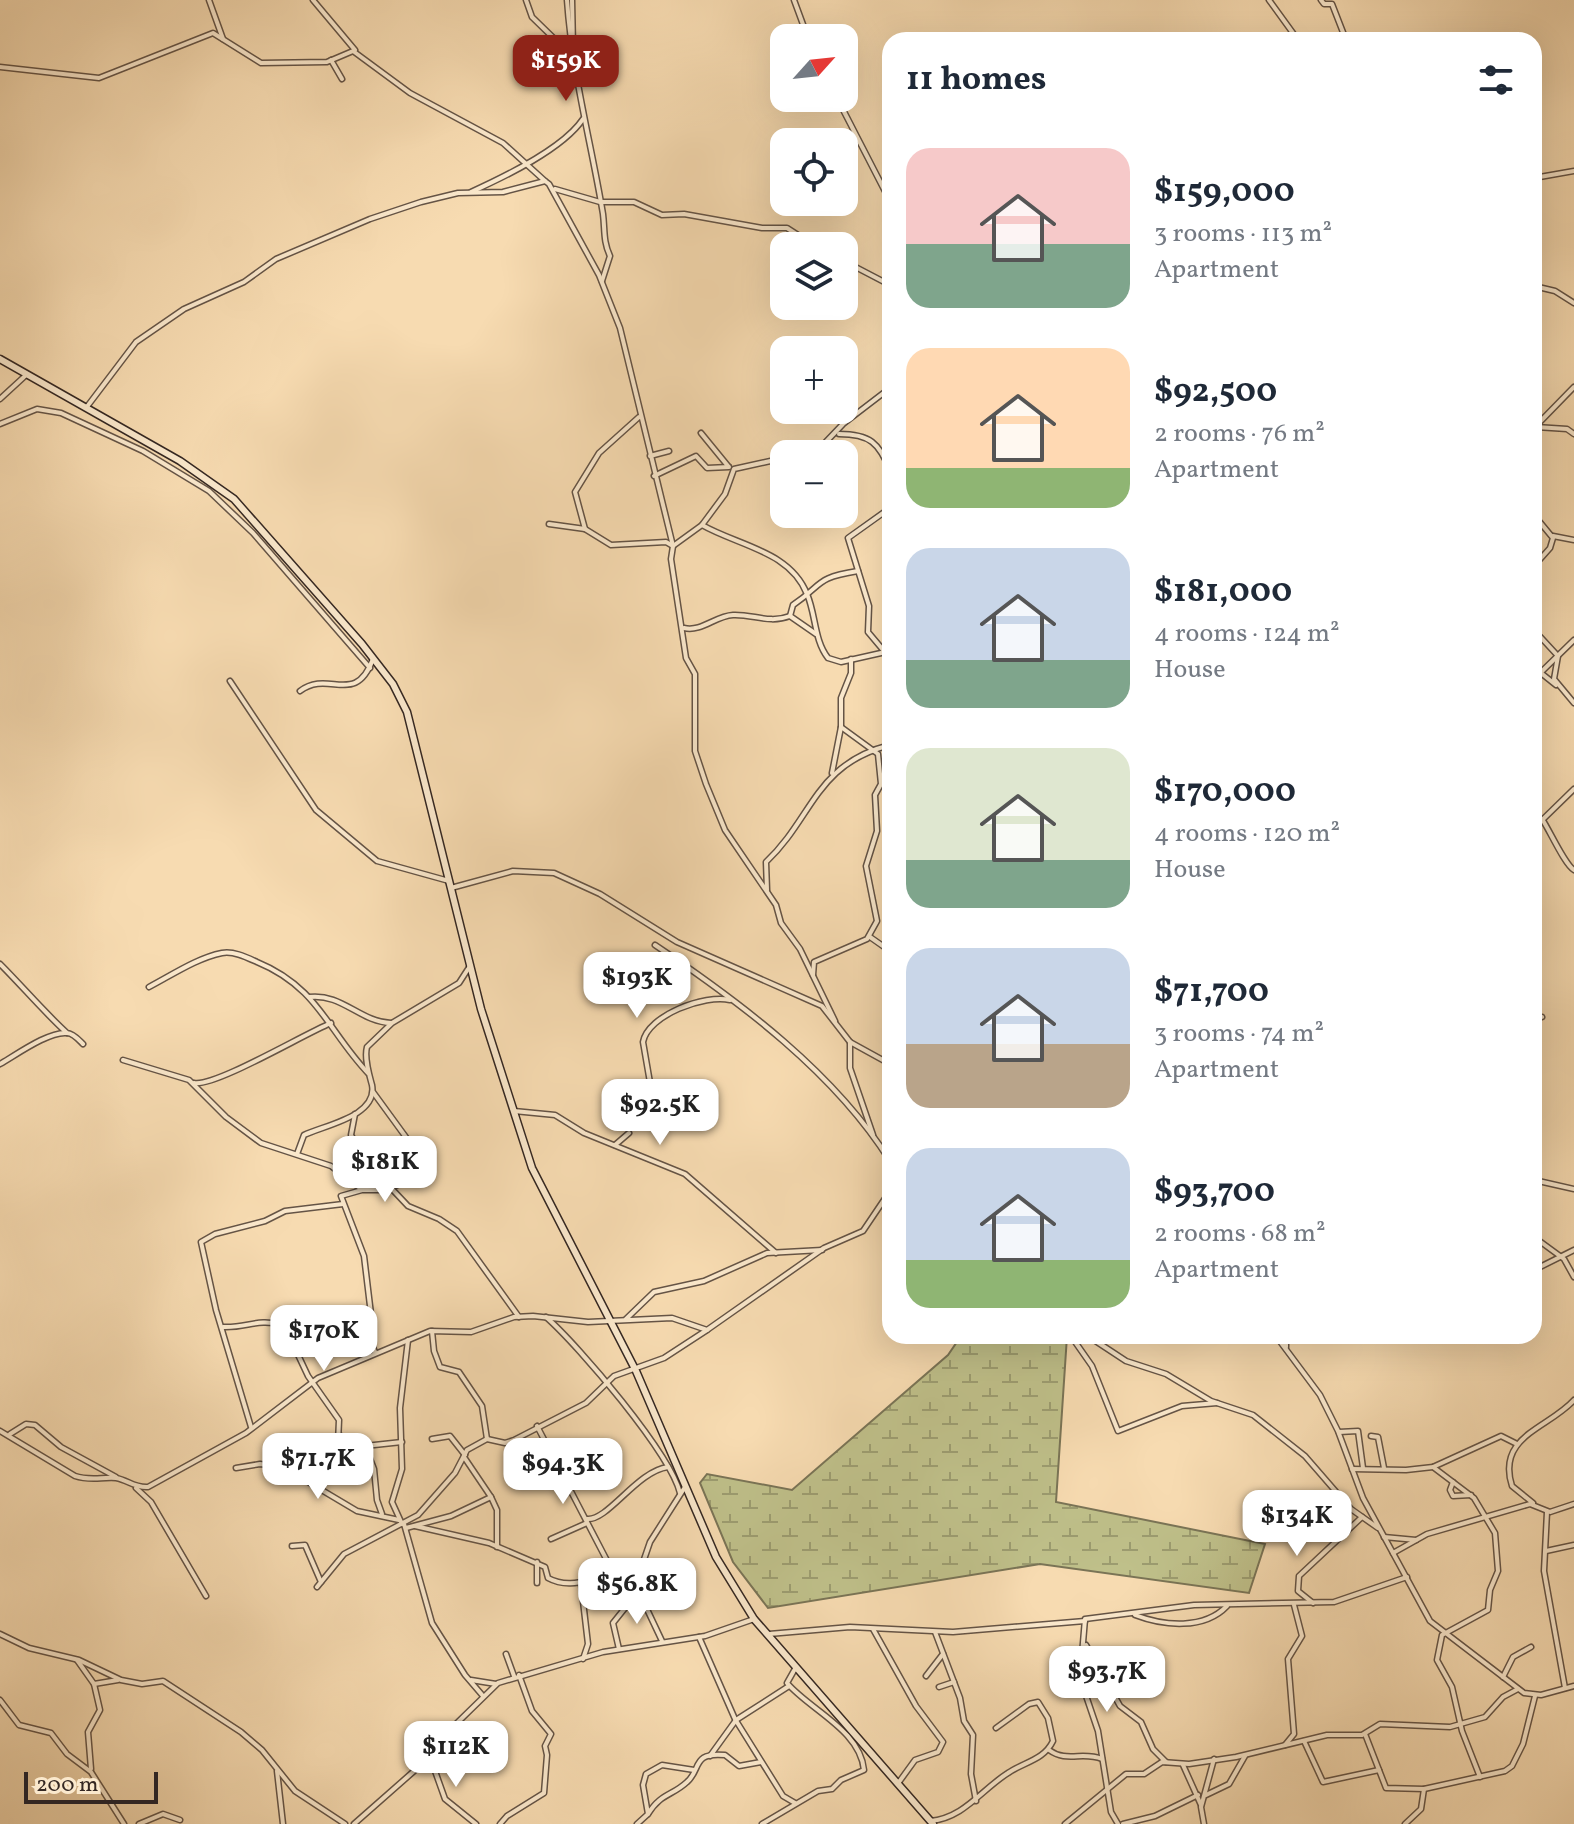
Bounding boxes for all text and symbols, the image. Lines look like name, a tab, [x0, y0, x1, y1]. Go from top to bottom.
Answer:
north arrow	[770, 24, 858, 112]
map controls	[770, 24, 858, 528]
pin: $159K	[510, 35, 622, 103]
text: $159K	[531, 43, 601, 79]
text: 11 homes	[906, 57, 1046, 104]
icon: filters	[1474, 58, 1518, 102]
button: locate	[770, 128, 858, 216]
text: $159,000	[1154, 169, 1295, 216]
icon: home	[970, 180, 1066, 276]
text: 3 rooms · 113 m²	[1154, 216, 1332, 252]
button: layers	[770, 232, 858, 320]
text: Apartment	[1154, 252, 1279, 288]
button: +	[770, 336, 858, 424]
text: $92,500	[1154, 369, 1277, 416]
icon: home	[970, 380, 1066, 476]
text: 2 rooms · 76 m²	[1154, 416, 1325, 452]
button: −	[770, 440, 858, 528]
text: Apartment	[1154, 452, 1279, 488]
text: $181,000	[1154, 569, 1292, 616]
icon: home	[970, 580, 1066, 676]
text: 4 rooms · 124 m²	[1154, 616, 1340, 652]
text: House	[1154, 652, 1226, 688]
text: $170,000	[1154, 769, 1296, 816]
icon: home	[970, 780, 1066, 876]
text: 4 rooms · 120 m²	[1154, 816, 1340, 852]
text: House	[1154, 852, 1226, 888]
pin: $193K	[581, 952, 693, 1020]
text: $193K	[601, 960, 673, 996]
text: $71,700	[1154, 969, 1269, 1016]
icon: home	[970, 980, 1066, 1076]
text: 3 rooms · 74 m²	[1154, 1016, 1324, 1052]
text: Apartment	[1154, 1052, 1279, 1088]
pin: $92.5K	[595, 1079, 725, 1147]
text: $92.5K	[620, 1087, 700, 1123]
pin: $181K	[329, 1136, 441, 1204]
text: $181K	[351, 1144, 419, 1180]
text: $93,700	[1154, 1169, 1275, 1216]
icon: home	[970, 1180, 1066, 1276]
text: 2 rooms · 68 m²	[1154, 1216, 1326, 1252]
text: Apartment	[1154, 1252, 1279, 1288]
pin: $170K	[268, 1305, 380, 1373]
text: $170K	[288, 1313, 360, 1349]
pin: $71.7K	[253, 1433, 383, 1501]
pin: $94.3K	[498, 1438, 628, 1506]
text: $71.7K	[280, 1441, 356, 1477]
text: $94.3K	[521, 1446, 605, 1482]
pin: $134K	[1241, 1490, 1353, 1558]
text: $134K	[1261, 1498, 1333, 1534]
pin: $56.8K	[572, 1558, 702, 1626]
text: $56.8K	[596, 1566, 678, 1602]
pin: $93.7K	[1042, 1646, 1172, 1714]
text: $93.7K	[1067, 1654, 1147, 1690]
pin: $112K	[400, 1721, 512, 1789]
text: $112K	[422, 1729, 490, 1765]
scale bar	[24, 1768, 158, 1804]
text: 200 m	[36, 1770, 98, 1801]

